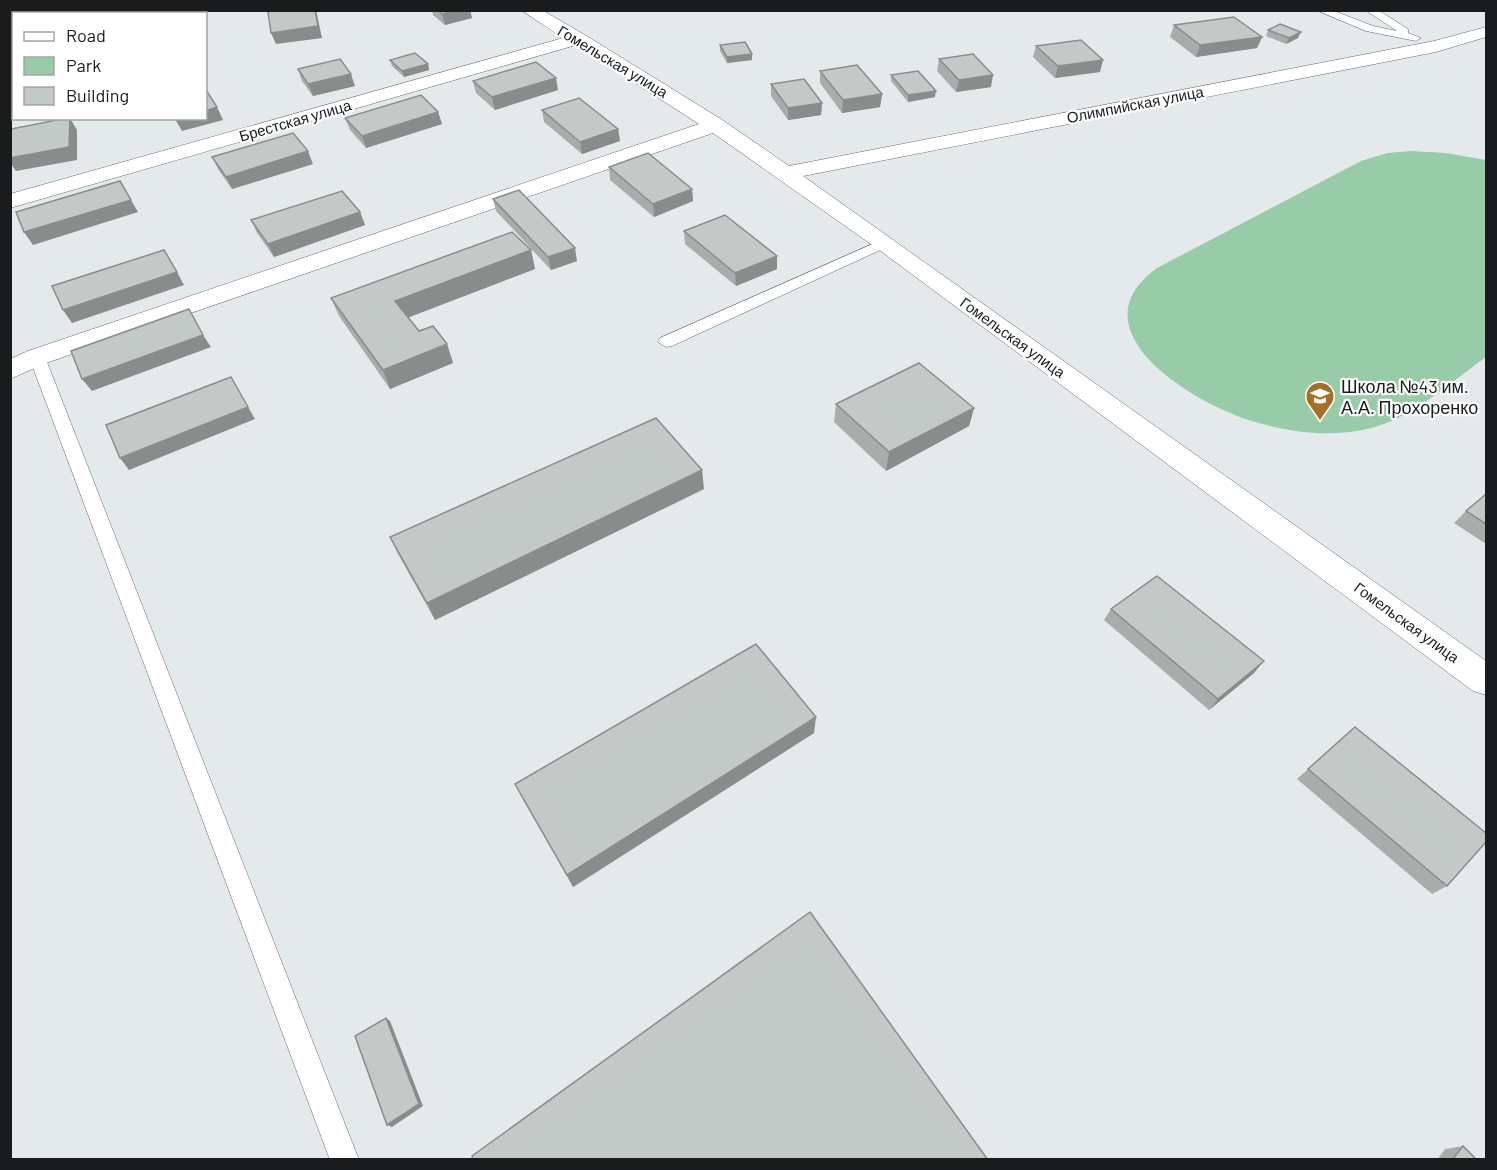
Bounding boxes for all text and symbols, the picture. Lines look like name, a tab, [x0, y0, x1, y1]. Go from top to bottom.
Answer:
legend	[12, 12, 207, 120]
street label: Гомельская улица	[555, 21, 672, 101]
text: Road	[66, 24, 106, 46]
text: Park	[66, 54, 101, 76]
street label: Олимпийская улица	[1065, 82, 1206, 126]
text: Building	[66, 84, 129, 106]
street label: Брестская улица	[237, 95, 354, 145]
street label: Гомельская улица	[957, 293, 1069, 381]
place label: Школа №43 им. А.А. Прохоренко	[1341, 375, 1478, 418]
school or university icon: Школа №43 им. А.А. Прохоренко	[1304, 380, 1336, 422]
street label: Гомельская улица	[1351, 578, 1463, 666]

